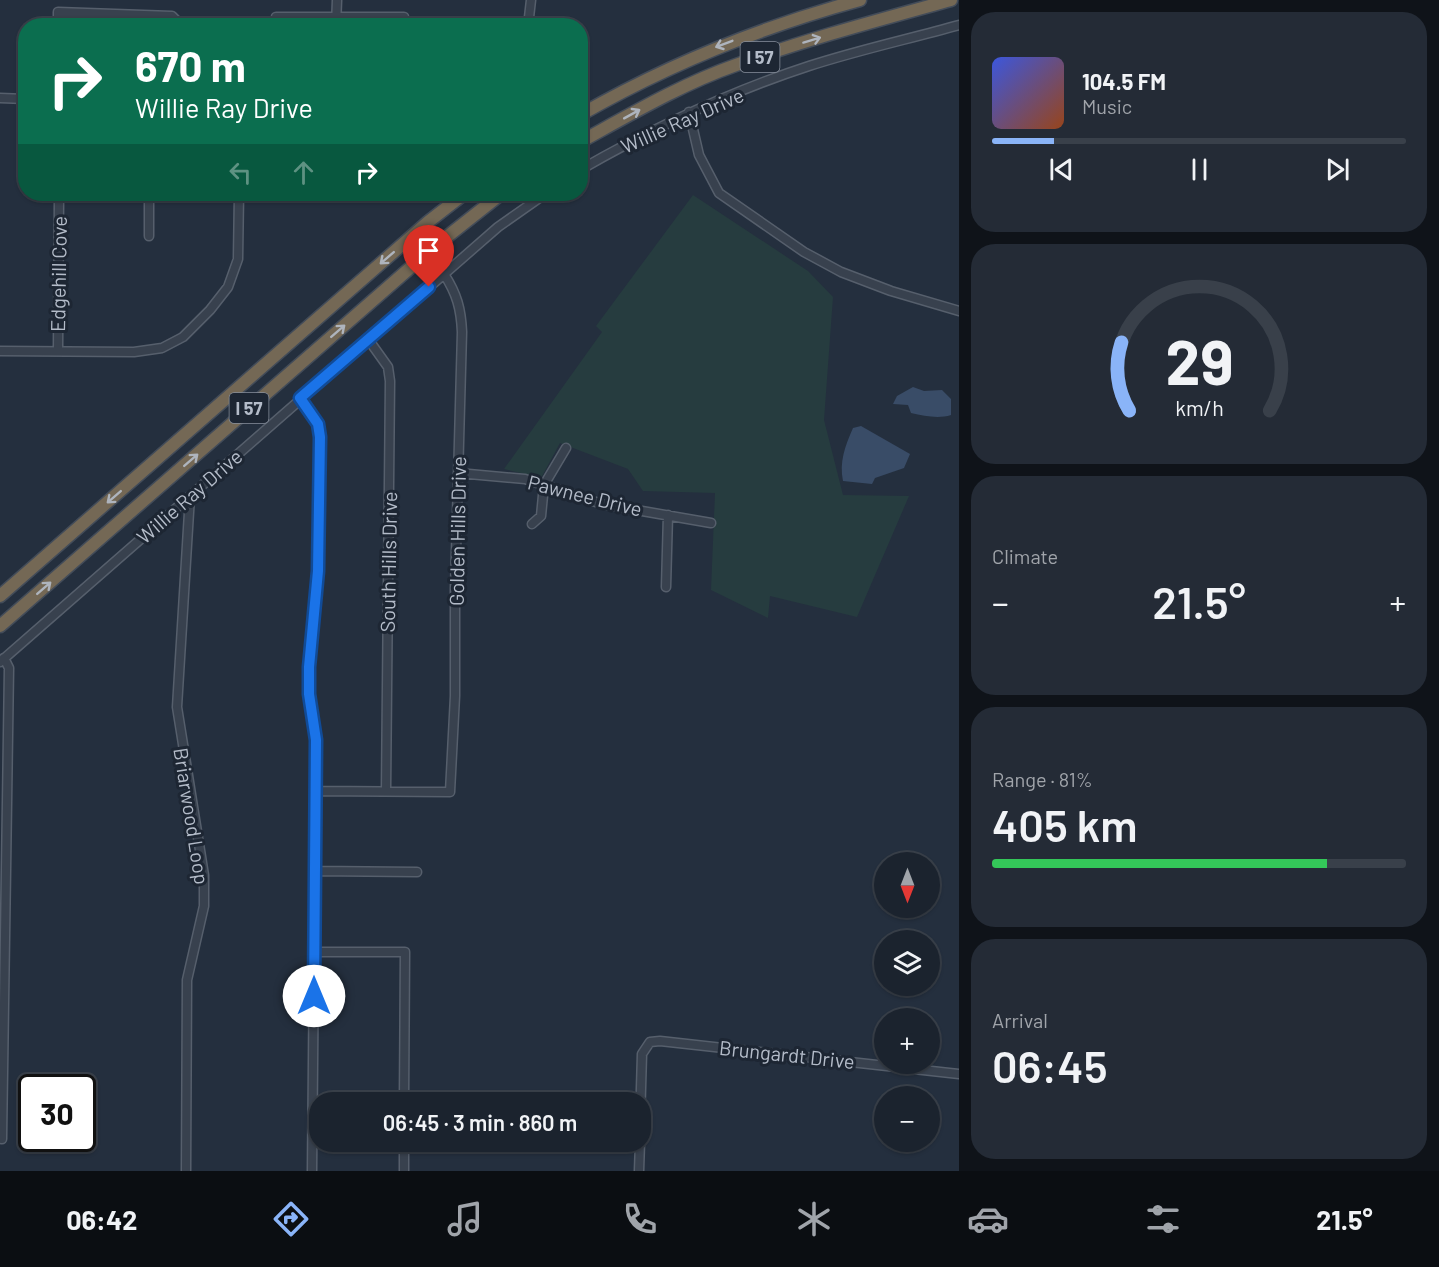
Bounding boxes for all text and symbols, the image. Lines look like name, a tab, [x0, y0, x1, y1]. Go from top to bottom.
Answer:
one-way arrow	[802, 34, 821, 45]
one-way arrow	[716, 39, 734, 50]
text: 670 m	[135, 40, 246, 90]
icon: right	[36, 42, 114, 120]
road number: I 57	[740, 42, 780, 72]
text: 104.5 FM	[1082, 68, 1166, 94]
street label: Willie Ray Drive	[617, 82, 747, 158]
text: Willie Ray Drive	[135, 91, 313, 123]
text: Music	[1082, 94, 1132, 118]
one-way arrow	[622, 108, 640, 119]
icon: previous	[1045, 153, 1078, 186]
icon: pause	[1183, 153, 1216, 186]
icon: next	[1321, 153, 1354, 186]
icon: left	[224, 156, 257, 189]
icon: ahead	[287, 156, 320, 189]
icon: right	[350, 156, 383, 189]
street label: Edgehill Cove	[45, 216, 71, 332]
pin	[403, 225, 454, 287]
icon: arrive	[412, 234, 445, 267]
one-way arrow	[380, 251, 395, 265]
text: 29	[1165, 323, 1233, 397]
one-way arrow	[330, 324, 345, 338]
road number: I 57	[230, 393, 268, 423]
text: km/h	[1175, 395, 1223, 420]
street label: Willie Ray Drive	[131, 444, 247, 548]
one-way arrow	[183, 453, 199, 466]
street label: Golden Hills Drive	[444, 456, 470, 606]
street label: Pawnee Drive	[525, 469, 645, 521]
one-way arrow	[106, 490, 122, 503]
street label: South Hills Drive	[375, 491, 401, 633]
text: Climate	[992, 544, 1058, 568]
text: 21.5°	[1152, 574, 1246, 628]
one-way arrow	[36, 581, 51, 595]
text: −	[992, 582, 1009, 622]
text: +	[1389, 582, 1406, 622]
street label: Briarwood Loop	[169, 746, 215, 886]
text: Range · 81%	[992, 767, 1093, 791]
text: 405 km	[992, 797, 1138, 851]
north arrow	[874, 852, 940, 918]
map controls	[874, 852, 940, 1152]
button: layers	[874, 930, 940, 996]
position arrow	[282, 964, 346, 1028]
button: +	[874, 1008, 940, 1074]
text: Arrival	[992, 1008, 1048, 1032]
street label: Brungardt Drive	[718, 1035, 856, 1073]
text: 06:45	[992, 1038, 1108, 1092]
speed limit sign: 30	[18, 1074, 96, 1152]
button: −	[874, 1086, 940, 1152]
text: 06:45 · 3 min · 860 m	[383, 1109, 577, 1135]
icon: directions	[270, 1198, 312, 1240]
icon: music	[444, 1198, 486, 1240]
icon: phone	[619, 1198, 661, 1240]
icon: climate	[793, 1198, 835, 1240]
icon: car	[967, 1198, 1009, 1240]
icon: filters	[1142, 1198, 1184, 1240]
text: 06:42	[66, 1203, 137, 1235]
text: 21.5°	[1316, 1203, 1373, 1235]

